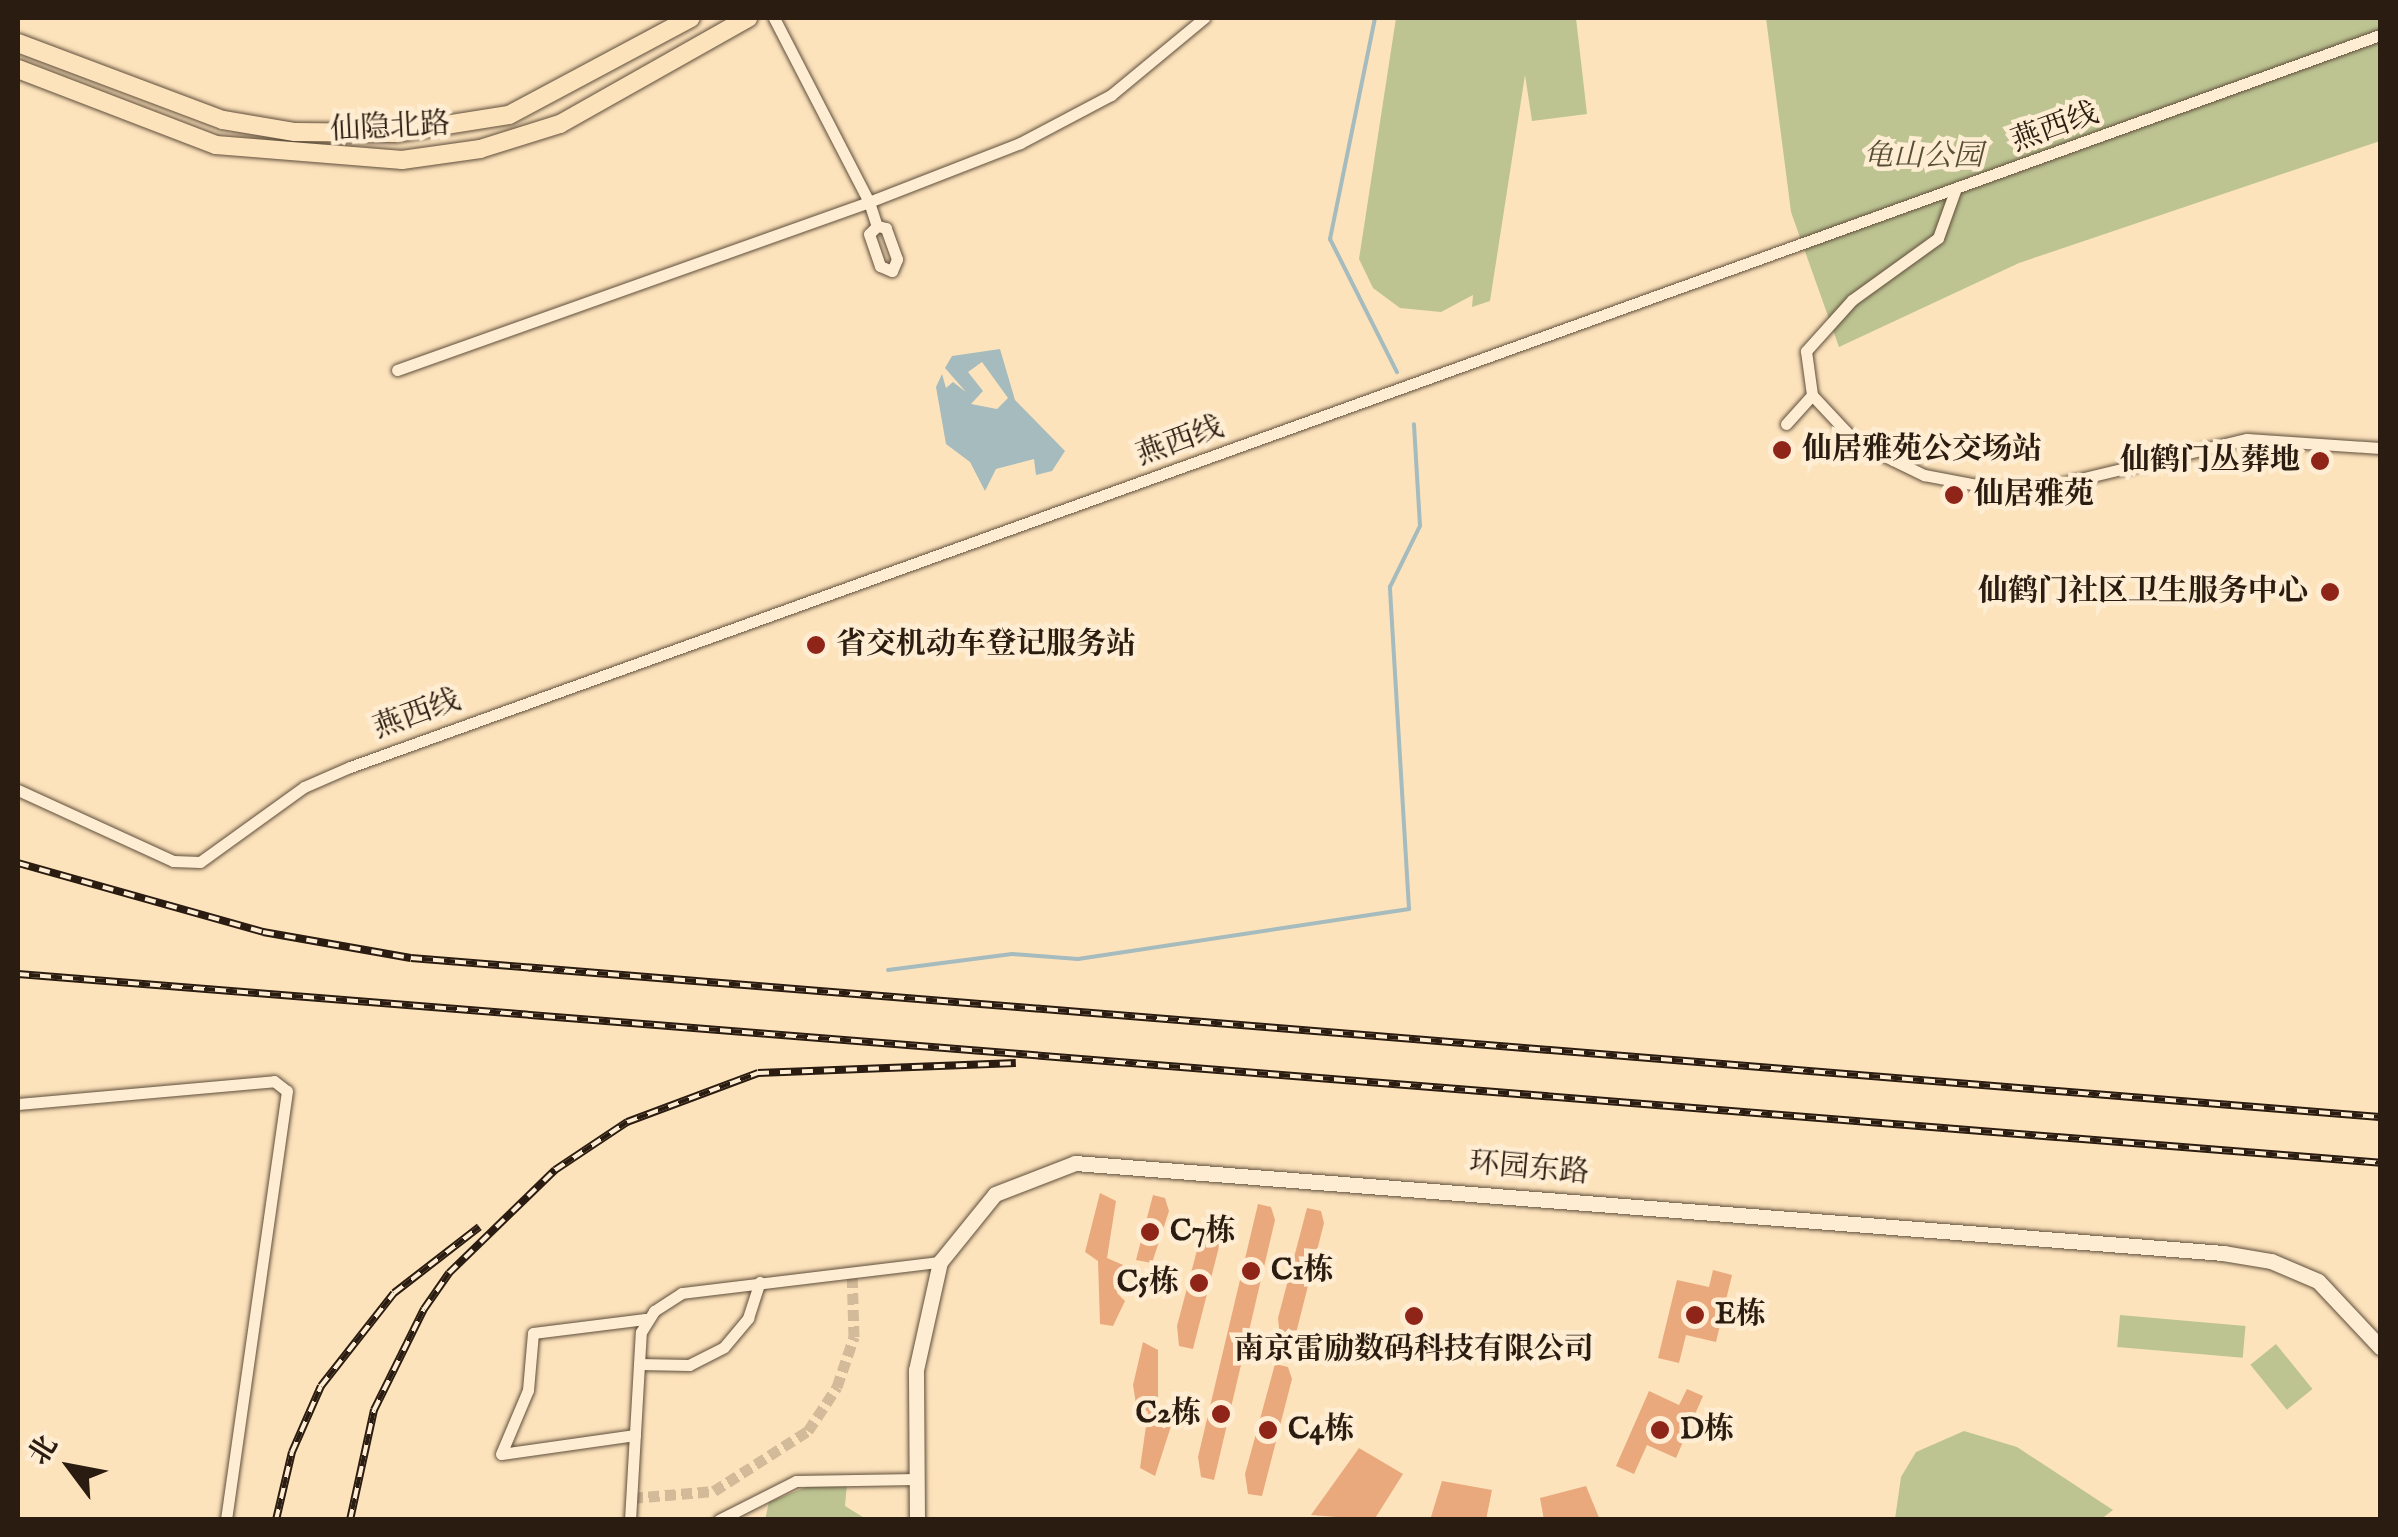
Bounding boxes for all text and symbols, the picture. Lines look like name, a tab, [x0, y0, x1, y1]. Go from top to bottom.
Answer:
street label: 燕西线	[2007, 96, 2103, 160]
street label: 仙隐北路	[329, 107, 451, 149]
park label: 龟山公园	[1863, 139, 1983, 175]
street label: 燕西线	[1132, 410, 1228, 474]
place label: 仙居雅苑公交场站	[1802, 432, 2042, 468]
marker: 仙居雅苑公交场站	[1771, 439, 1793, 461]
place label: 仙鹤门丛葬地	[2120, 443, 2300, 479]
marker: 仙鹤门丛葬地	[2309, 450, 2331, 472]
place label: 仙居雅苑	[1974, 477, 2094, 513]
marker: 仙居雅苑	[1943, 484, 1965, 506]
place label: 仙鹤门社区卫生服务中心	[1978, 574, 2308, 610]
marker: 仙鹤门社区卫生服务中心	[2317, 579, 2343, 605]
place label: 省交机动车登记服务站	[836, 627, 1136, 663]
marker: 省交机动车登记服务站	[805, 634, 827, 656]
street label: 燕西线	[369, 683, 465, 747]
street label: 环园东路	[1468, 1146, 1590, 1192]
place label: C7栋	[1170, 1214, 1235, 1250]
marker: C7栋	[1139, 1221, 1161, 1243]
place label: C1栋	[1271, 1253, 1334, 1289]
marker: C1栋	[1240, 1260, 1262, 1282]
place label: C5栋	[1117, 1265, 1179, 1301]
marker: C5栋	[1188, 1272, 1210, 1294]
place label: E栋	[1715, 1297, 1766, 1333]
marker: E栋	[1684, 1304, 1706, 1326]
marker: 南京雷励数码科技有限公司	[1403, 1305, 1425, 1327]
place label: 南京雷励数码科技有限公司	[1234, 1332, 1594, 1368]
place label: C2栋	[1135, 1396, 1201, 1432]
marker: C2栋	[1210, 1403, 1232, 1425]
place label: C4栋	[1288, 1412, 1354, 1448]
place label: D栋	[1680, 1412, 1734, 1448]
north arrow	[20, 1417, 120, 1517]
marker: C4栋	[1257, 1419, 1279, 1441]
marker: D栋	[1649, 1419, 1671, 1441]
text: 北	[22, 1430, 66, 1472]

